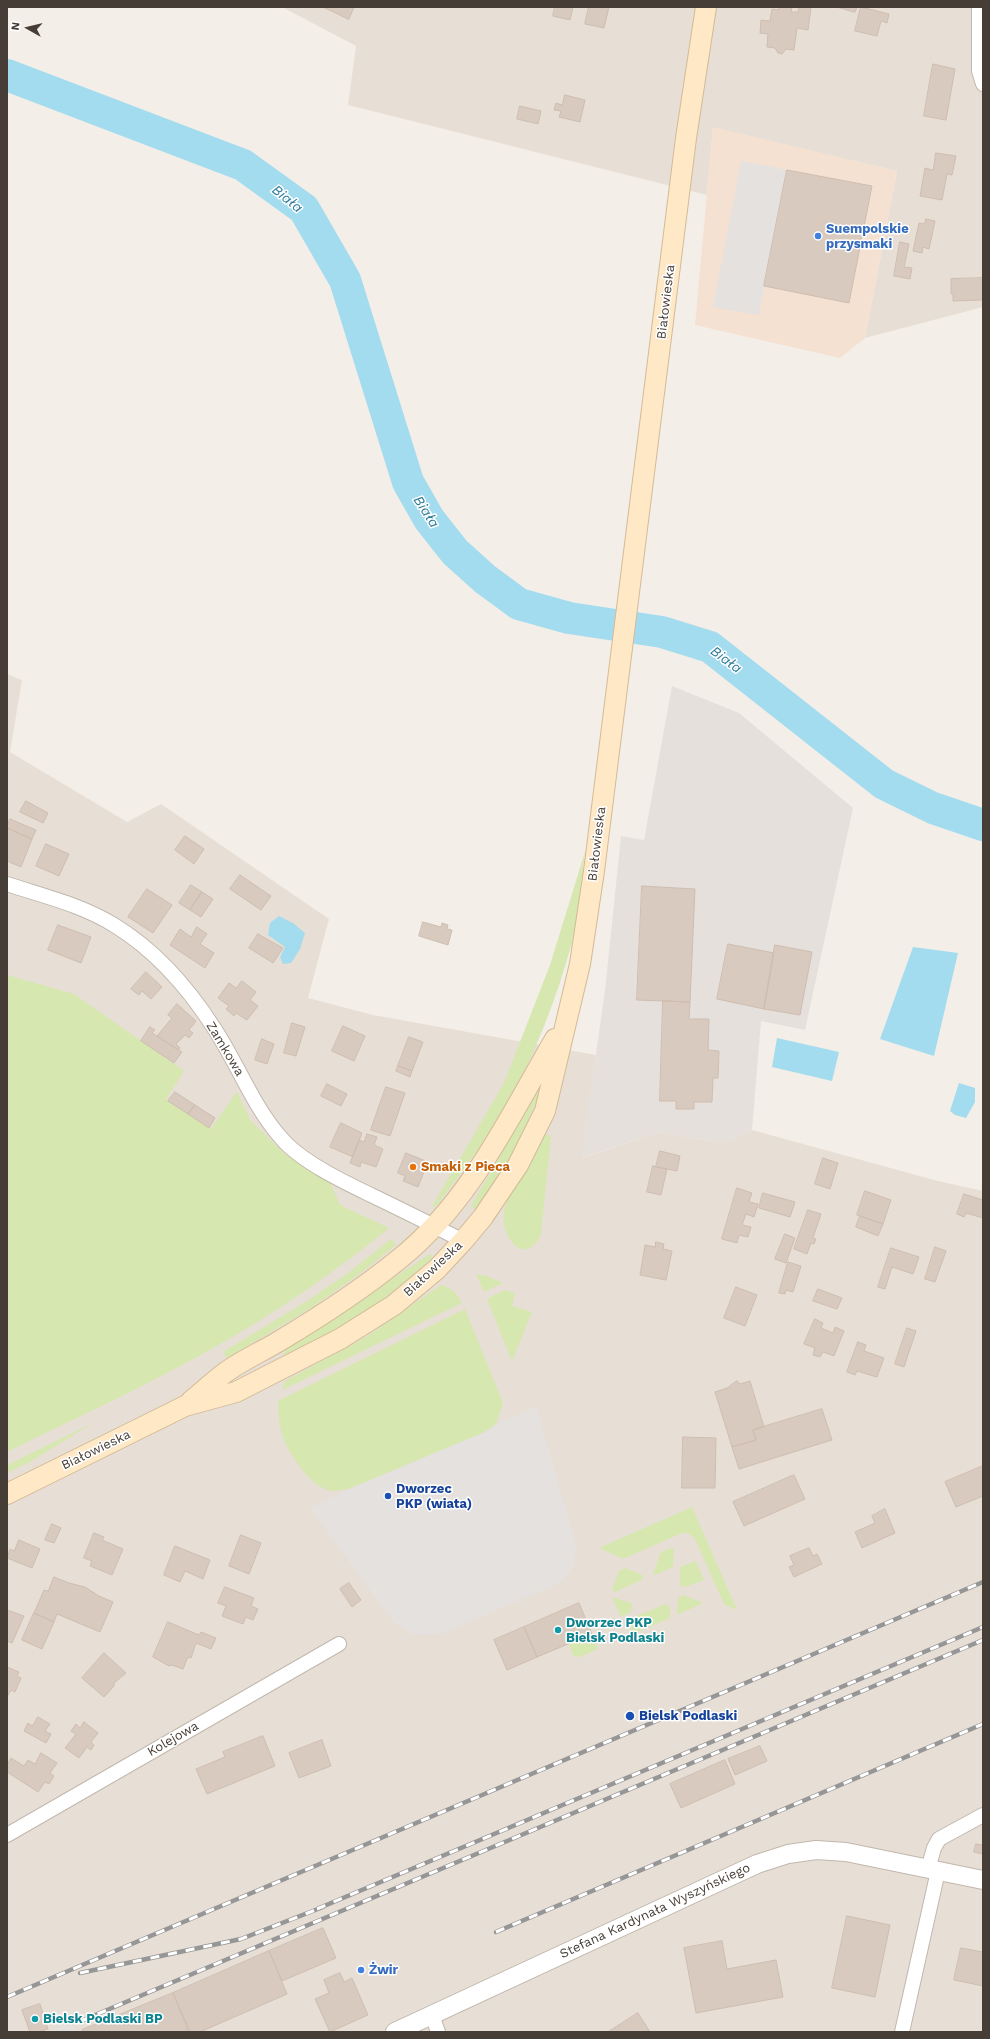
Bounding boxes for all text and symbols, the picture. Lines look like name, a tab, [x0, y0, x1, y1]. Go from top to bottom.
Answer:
north arrow	[8, 8, 48, 48]
text: N	[9, 21, 23, 31]
water label: Biała	[268, 182, 306, 216]
place label: Suempolskie przysmaki	[826, 221, 909, 252]
marker: Suempolskie przysmaki	[813, 231, 823, 241]
street label: Białowieska	[654, 264, 678, 340]
water label: Biała	[409, 493, 443, 531]
water label: Biała	[707, 643, 745, 677]
street label: Białowieska	[585, 806, 609, 882]
street label: Zamkowa	[203, 1019, 247, 1079]
place label: Smaki z Pieca	[421, 1159, 510, 1175]
marker: Smaki z Pieca	[408, 1162, 418, 1172]
street label: Białowieska	[400, 1238, 466, 1300]
street label: Białowieska	[59, 1427, 133, 1473]
place label: Dworzec PKP (wiata)	[396, 1481, 472, 1512]
marker: Dworzec PKP (wiata)	[383, 1491, 393, 1501]
place label: Dworzec PKP Bielsk Podlaski	[566, 1615, 664, 1646]
marker: Dworzec PKP Bielsk Podlaski	[553, 1625, 563, 1635]
place label: Bielsk Podlaski	[639, 1708, 737, 1724]
marker: Bielsk Podlaski	[624, 1710, 636, 1722]
street label: Kolejowa	[145, 1718, 201, 1760]
street label: Stefana Kardynała Wyszyńskiego	[557, 1860, 753, 1962]
place label: Żwir	[369, 1962, 398, 1978]
marker: Żwir	[356, 1965, 366, 1975]
place label: Bielsk Podlaski BP	[43, 2011, 163, 2027]
marker: Bielsk Podlaski BP	[30, 2014, 40, 2024]

